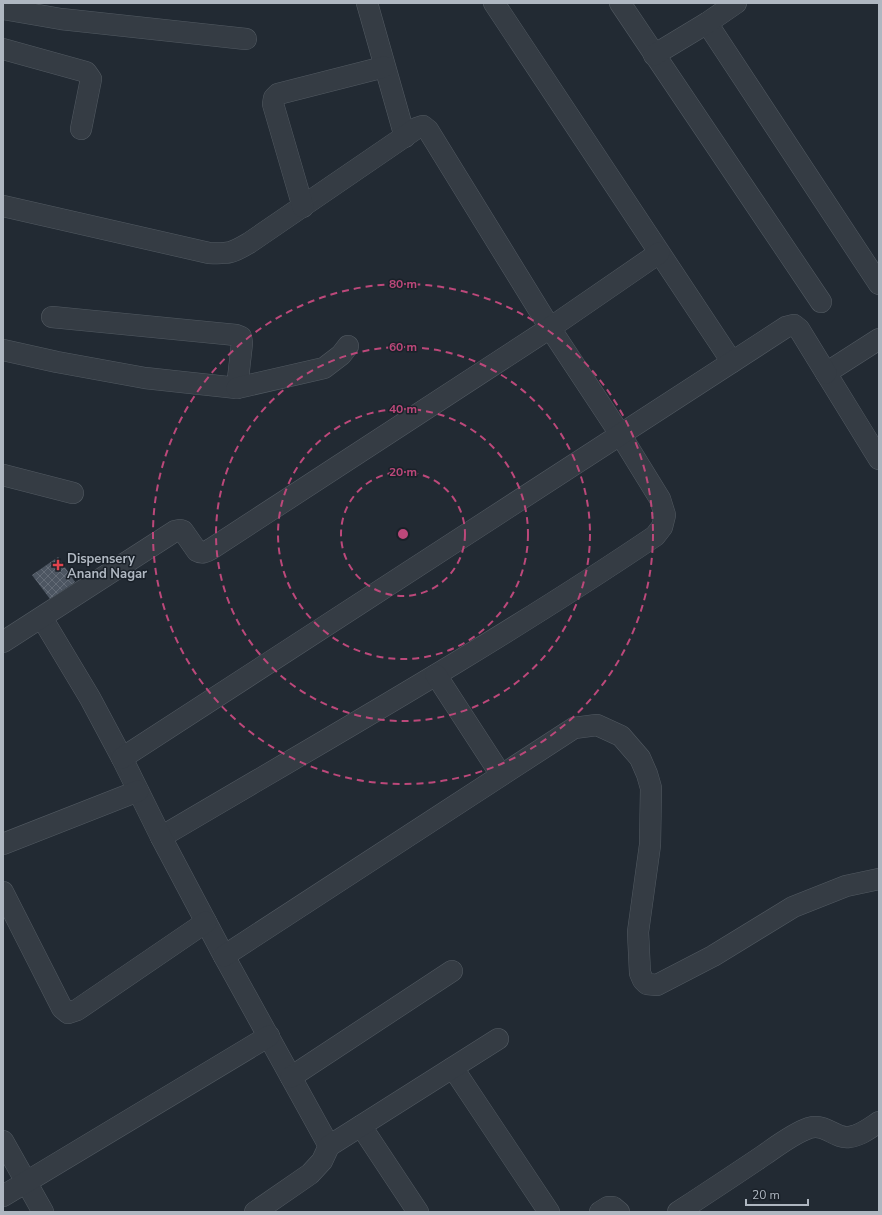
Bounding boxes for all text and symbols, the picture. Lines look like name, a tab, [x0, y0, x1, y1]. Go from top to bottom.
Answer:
text: 80 m	[389, 276, 417, 292]
text: 60 m	[389, 339, 417, 355]
text: 40 m	[389, 401, 417, 417]
text: 20 m	[389, 464, 417, 480]
centre of rings	[396, 527, 410, 541]
place label: Dispensery Anand Nagar	[67, 550, 148, 583]
marker: Dispensery Anand Nagar	[52, 559, 64, 571]
scale bar	[746, 1181, 808, 1207]
text: 20 m	[752, 1187, 780, 1203]

